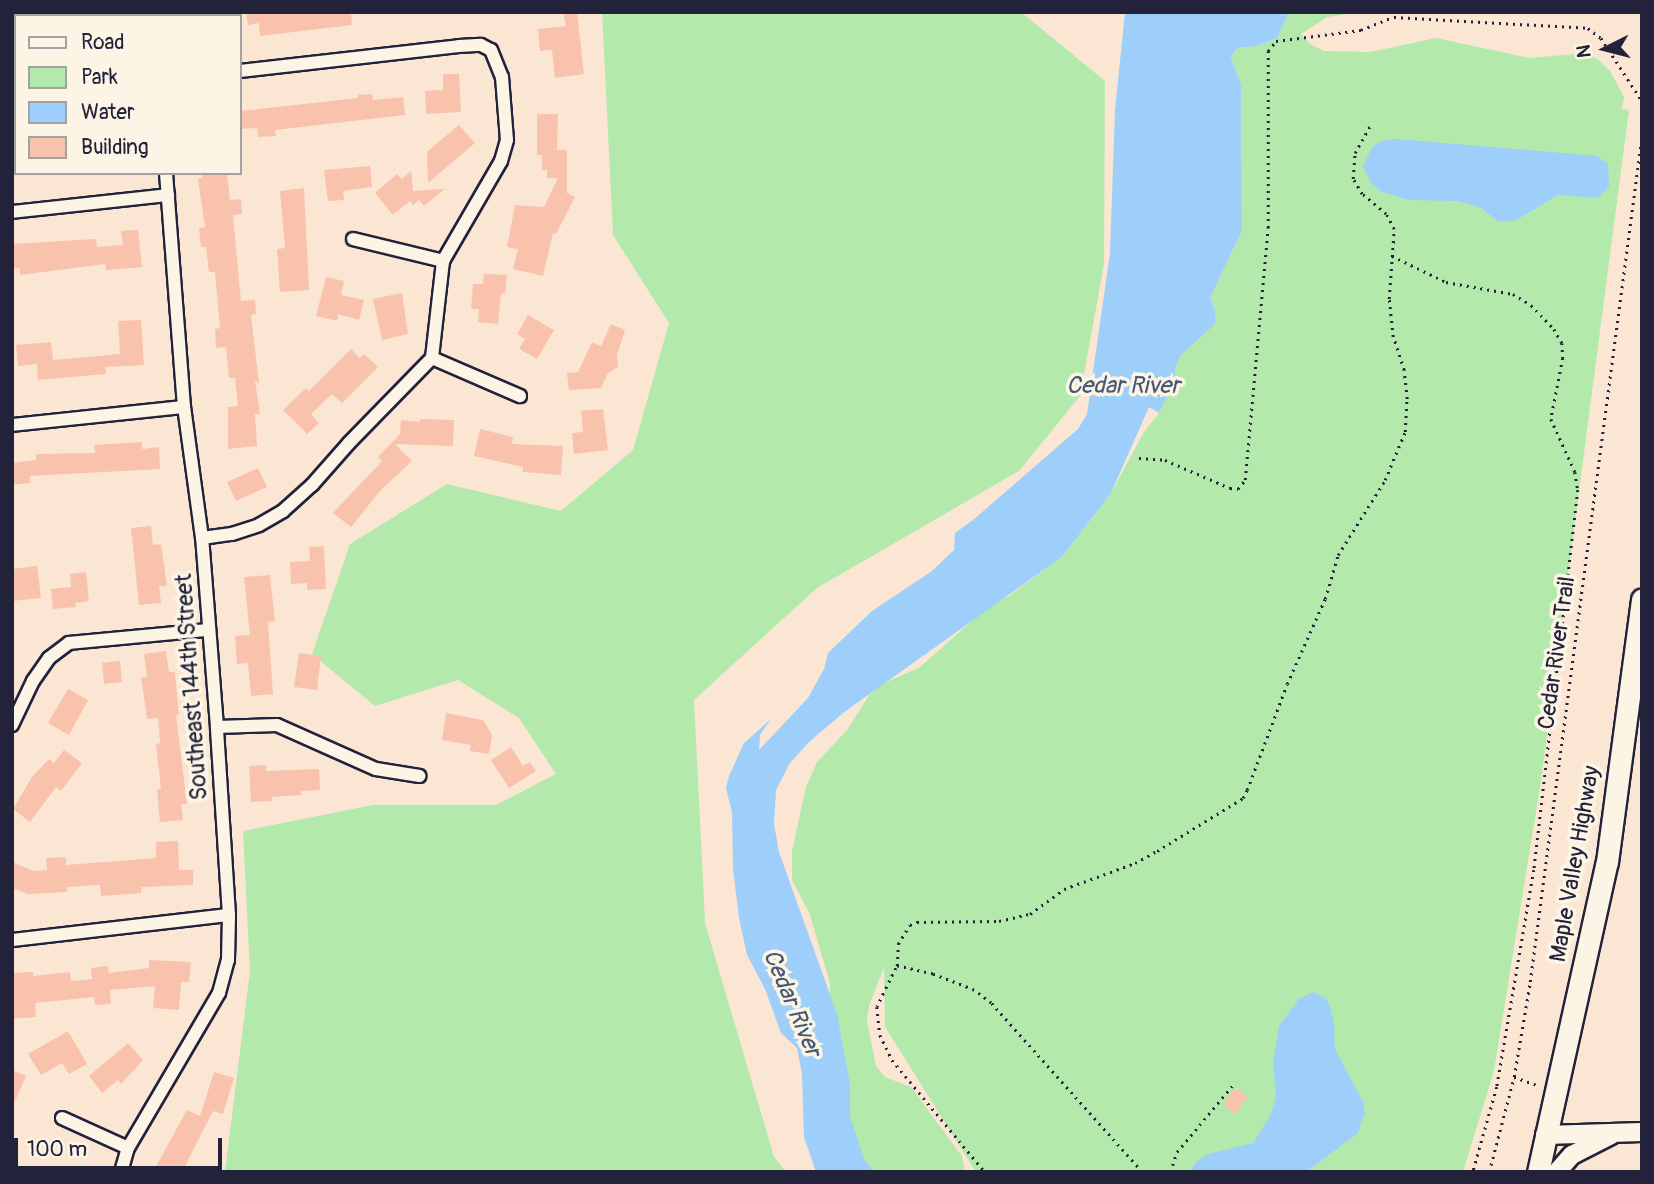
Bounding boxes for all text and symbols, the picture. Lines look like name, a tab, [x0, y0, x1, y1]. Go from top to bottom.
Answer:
legend	[14, 14, 242, 175]
north arrow	[1570, 14, 1640, 84]
text: Road	[81, 29, 125, 56]
text: N	[1572, 44, 1597, 59]
text: Park	[81, 64, 118, 91]
text: Water	[81, 99, 134, 126]
text: Building	[81, 134, 148, 161]
water label: Cedar River	[1066, 372, 1180, 400]
street label: Southeast 144th Street	[170, 573, 214, 801]
street label: Cedar River Trail	[1533, 575, 1581, 731]
street label: Maple Valley Highway	[1544, 764, 1606, 964]
water label: Cedar River	[757, 945, 827, 1061]
scale bar	[18, 1124, 226, 1168]
text: 100 m	[27, 1136, 87, 1163]

